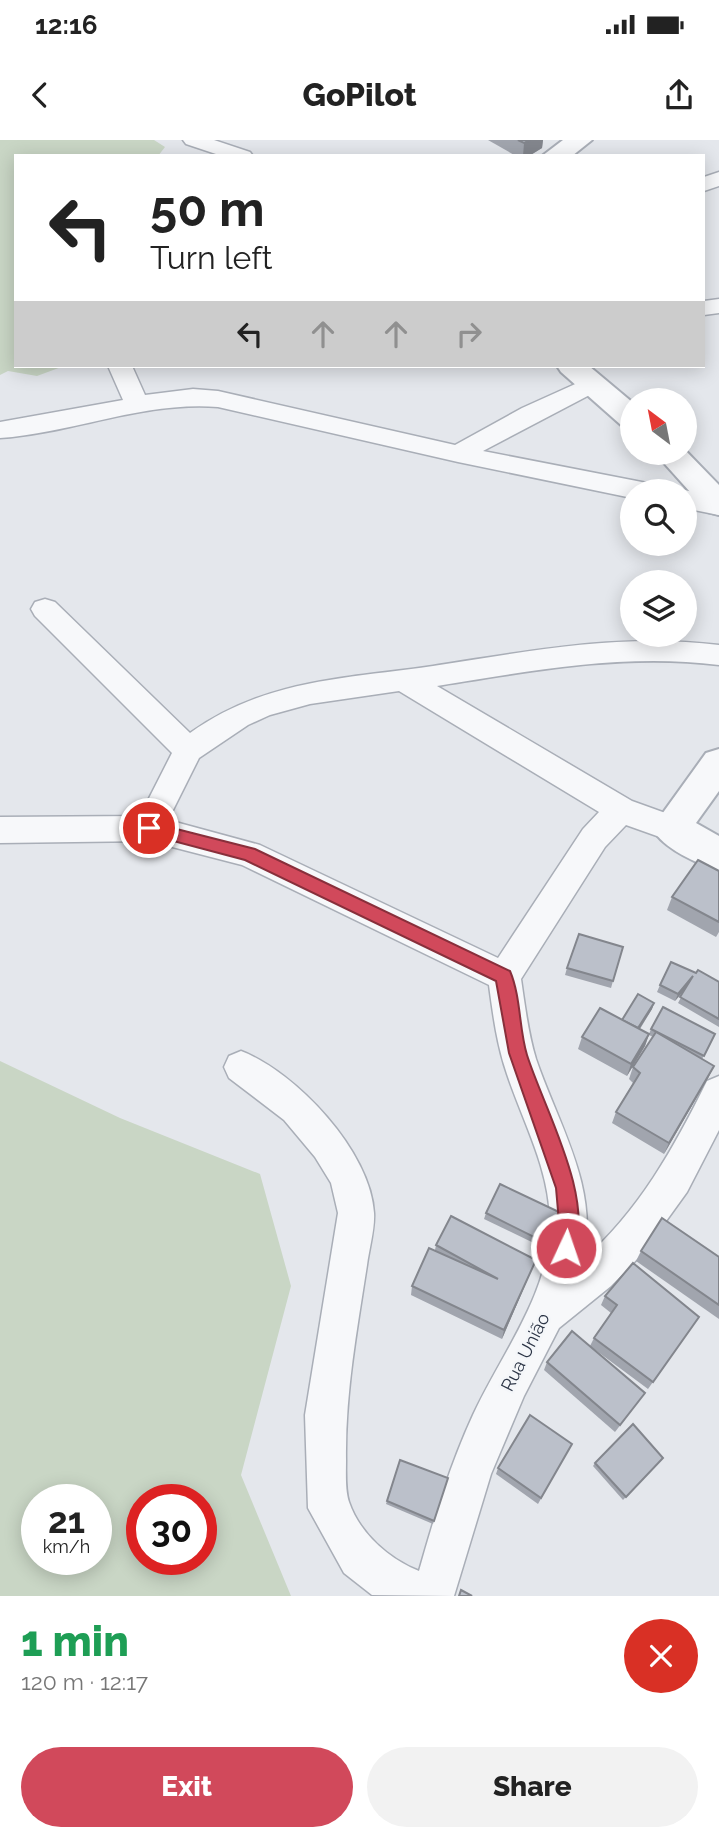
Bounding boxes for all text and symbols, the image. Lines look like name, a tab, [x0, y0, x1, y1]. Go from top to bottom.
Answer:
text: 12:16	[35, 10, 98, 40]
icon: back	[21, 76, 59, 114]
text: GoPilot	[302, 76, 417, 113]
icon: share	[660, 76, 698, 114]
text: 50 m	[150, 180, 265, 237]
icon: left	[35, 182, 126, 273]
text: Turn left	[150, 239, 272, 276]
icon: left	[231, 315, 269, 353]
icon: ahead	[304, 315, 342, 353]
icon: ahead	[377, 315, 415, 353]
icon: right	[450, 315, 488, 353]
north arrow	[620, 388, 696, 466]
map controls	[620, 388, 697, 647]
button: search	[620, 479, 697, 556]
button: layers	[620, 570, 697, 647]
pin	[119, 798, 179, 858]
icon: arrive	[130, 809, 168, 847]
position arrow	[529, 1211, 603, 1285]
street label: Rua União	[496, 1309, 554, 1395]
speed limit sign: 30	[126, 1484, 217, 1575]
text: 21	[48, 1500, 85, 1541]
text: km/h	[43, 1536, 90, 1557]
text: 1 min	[21, 1617, 129, 1666]
button: close	[624, 1619, 698, 1693]
text: 120 m · 12:17	[21, 1668, 148, 1695]
button: Exit	[21, 1747, 353, 1827]
button: Share	[367, 1747, 698, 1827]

